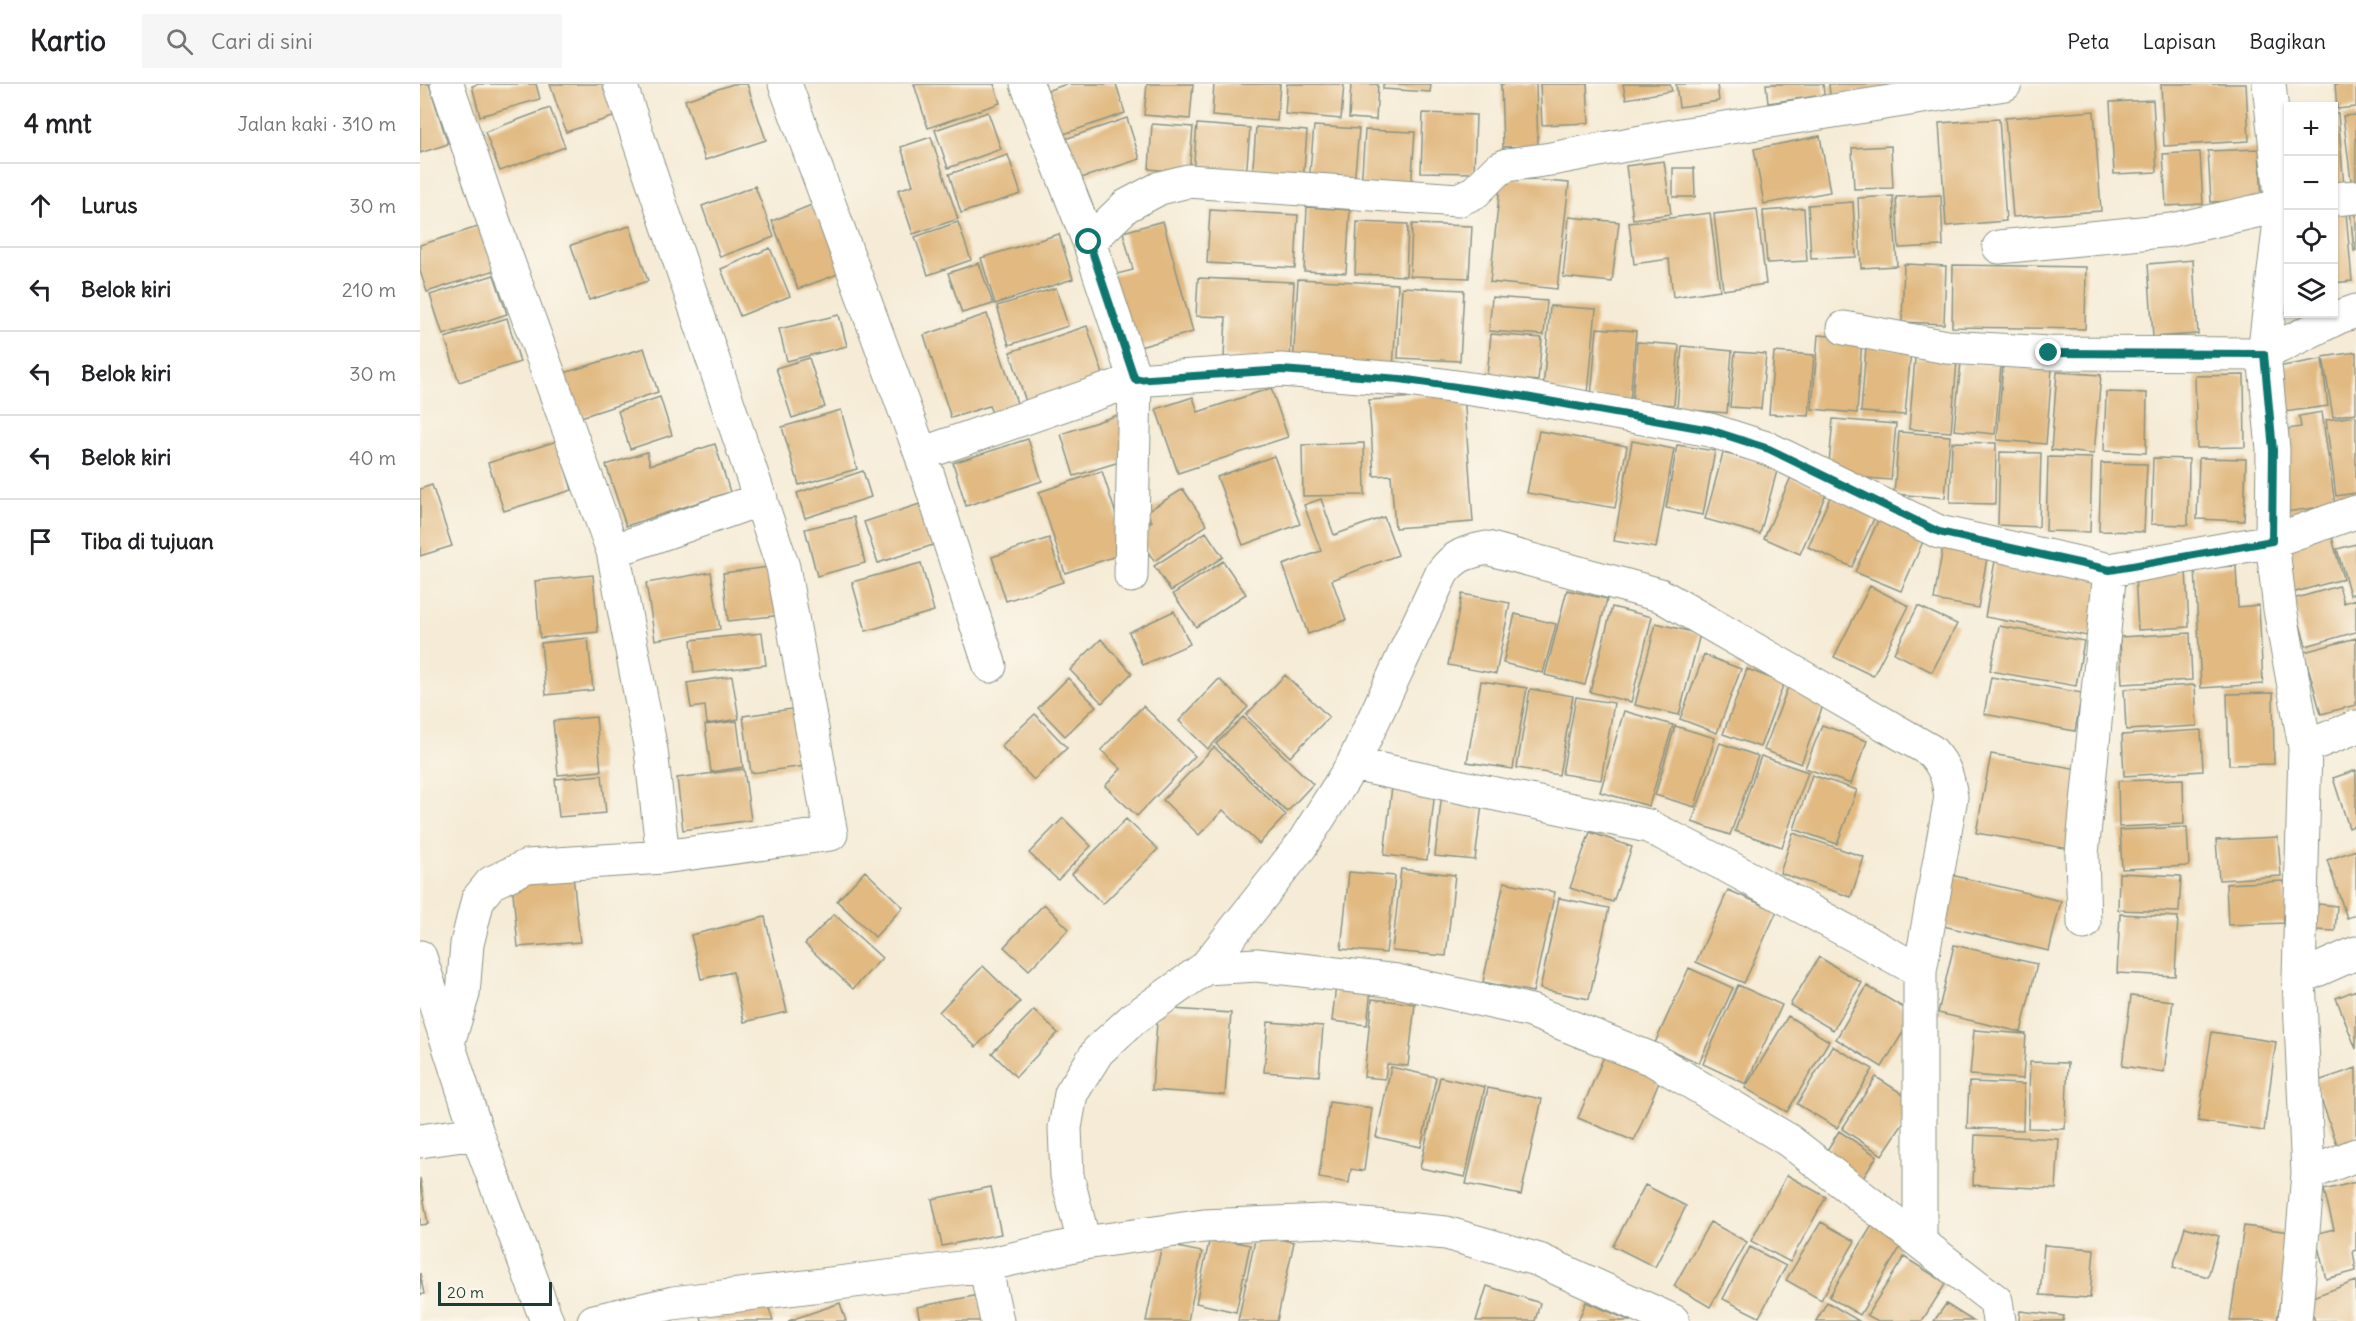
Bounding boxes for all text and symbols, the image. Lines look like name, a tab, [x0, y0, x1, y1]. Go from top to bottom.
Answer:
search box	[142, 14, 562, 68]
text: Kartio	[30, 23, 106, 59]
icon: search	[163, 25, 196, 58]
text: Cari di sini	[211, 27, 313, 55]
text: Peta	[2067, 28, 2110, 55]
text: Lapisan	[2143, 28, 2216, 55]
text: Bagikan	[2249, 28, 2326, 55]
map controls	[2284, 102, 2338, 318]
button: +	[2284, 102, 2338, 156]
text: 4 mnt	[24, 107, 92, 140]
text: Jalan kaki · 310 m	[238, 111, 396, 136]
button: −	[2284, 156, 2338, 210]
icon: ahead	[24, 189, 57, 222]
text: Lurus	[81, 191, 137, 219]
text: 30 m	[349, 193, 396, 218]
button: locate	[2284, 210, 2338, 264]
route start	[1075, 228, 1101, 254]
button: layers	[2284, 264, 2338, 318]
icon: left	[24, 273, 57, 306]
text: Belok kiri	[81, 275, 171, 303]
text: 210 m	[342, 277, 396, 302]
route end	[2035, 339, 2061, 365]
icon: left	[24, 357, 57, 390]
text: Belok kiri	[81, 359, 171, 387]
text: 30 m	[349, 361, 396, 386]
icon: left	[24, 441, 57, 474]
text: Belok kiri	[81, 443, 171, 471]
text: 40 m	[349, 445, 396, 470]
icon: arrive	[24, 525, 57, 558]
text: Tiba di tujuan	[81, 527, 214, 555]
scale bar	[438, 1279, 552, 1306]
text: 20 m	[447, 1282, 484, 1302]

